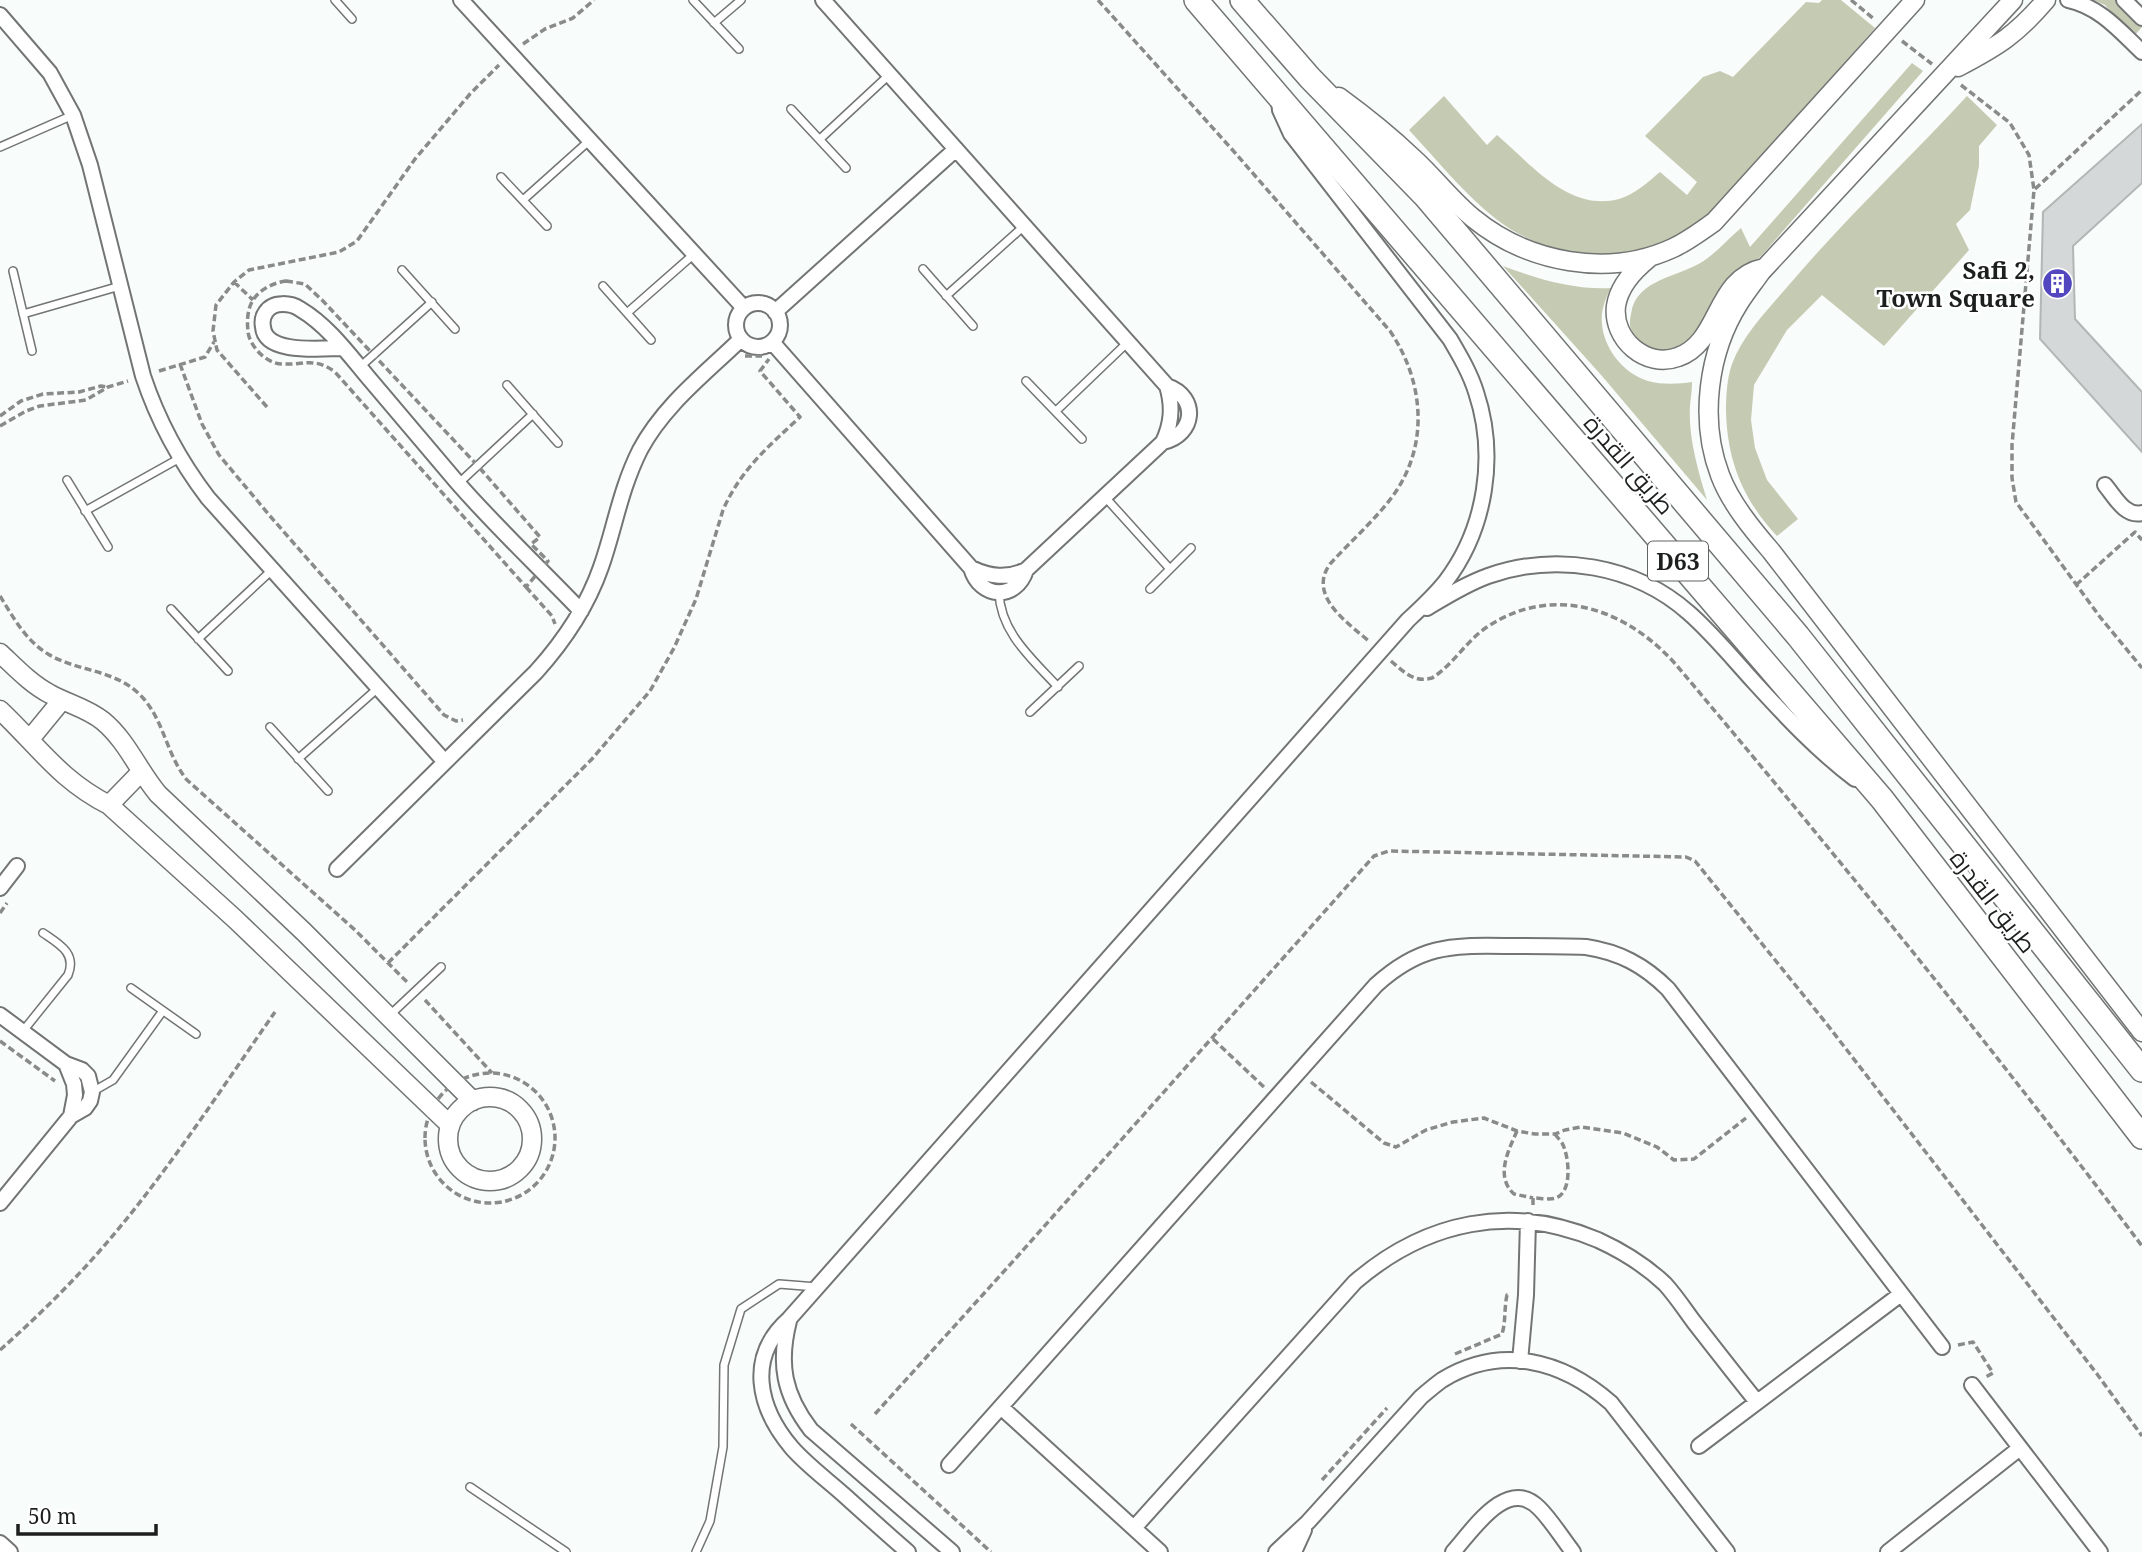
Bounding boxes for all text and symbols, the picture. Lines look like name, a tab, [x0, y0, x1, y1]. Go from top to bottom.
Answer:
place label: Safi 2, Town Square	[1877, 253, 2035, 314]
building icon: Safi 2, Town Square	[2041, 266, 2075, 300]
street label: طريق القدرة	[1577, 407, 1683, 521]
road number: D63	[1648, 541, 1708, 580]
street label: طريق القدرة	[1943, 843, 2045, 959]
scale bar	[18, 1492, 156, 1536]
text: 50 m	[28, 1502, 77, 1530]

